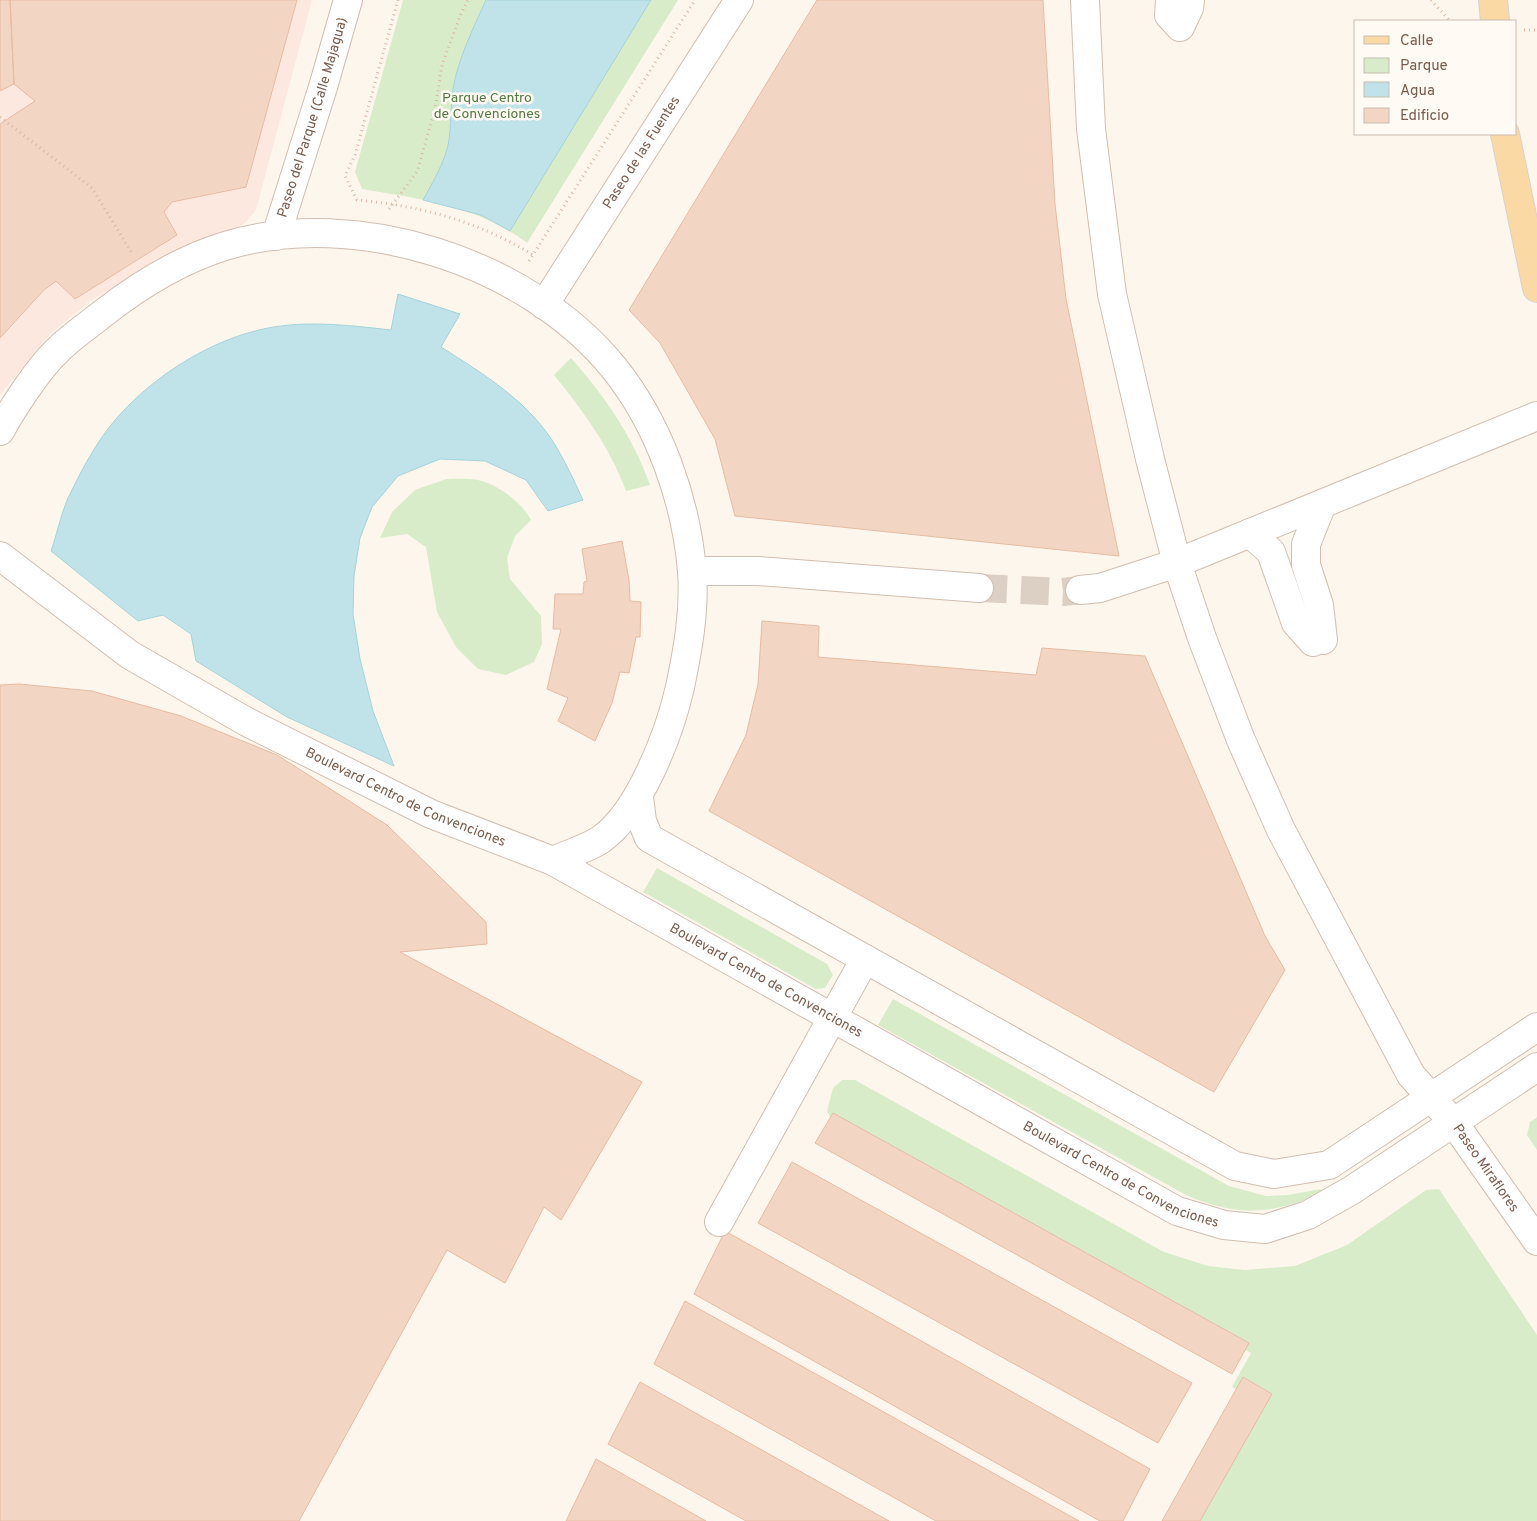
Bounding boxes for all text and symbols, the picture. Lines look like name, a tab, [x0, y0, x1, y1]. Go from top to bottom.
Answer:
street label: Paseo del Parque (Calle Majagua)	[274, 16, 351, 220]
legend	[1354, 20, 1517, 135]
text: Calle	[1400, 32, 1434, 51]
text: Parque	[1400, 57, 1448, 76]
text: Agua	[1400, 82, 1435, 101]
park label: Parque Centro de Convenciones	[434, 90, 540, 123]
street label: Paseo de las Fuentes	[599, 93, 684, 212]
text: Edificio	[1400, 107, 1449, 126]
street label: Boulevard Centro de Convenciones	[303, 744, 508, 851]
street label: Boulevard Centro de Convenciones	[666, 920, 866, 1041]
street label: Boulevard Centro de Convenciones	[1020, 1118, 1221, 1232]
street label: Paseo Miraflores	[1449, 1121, 1523, 1216]

